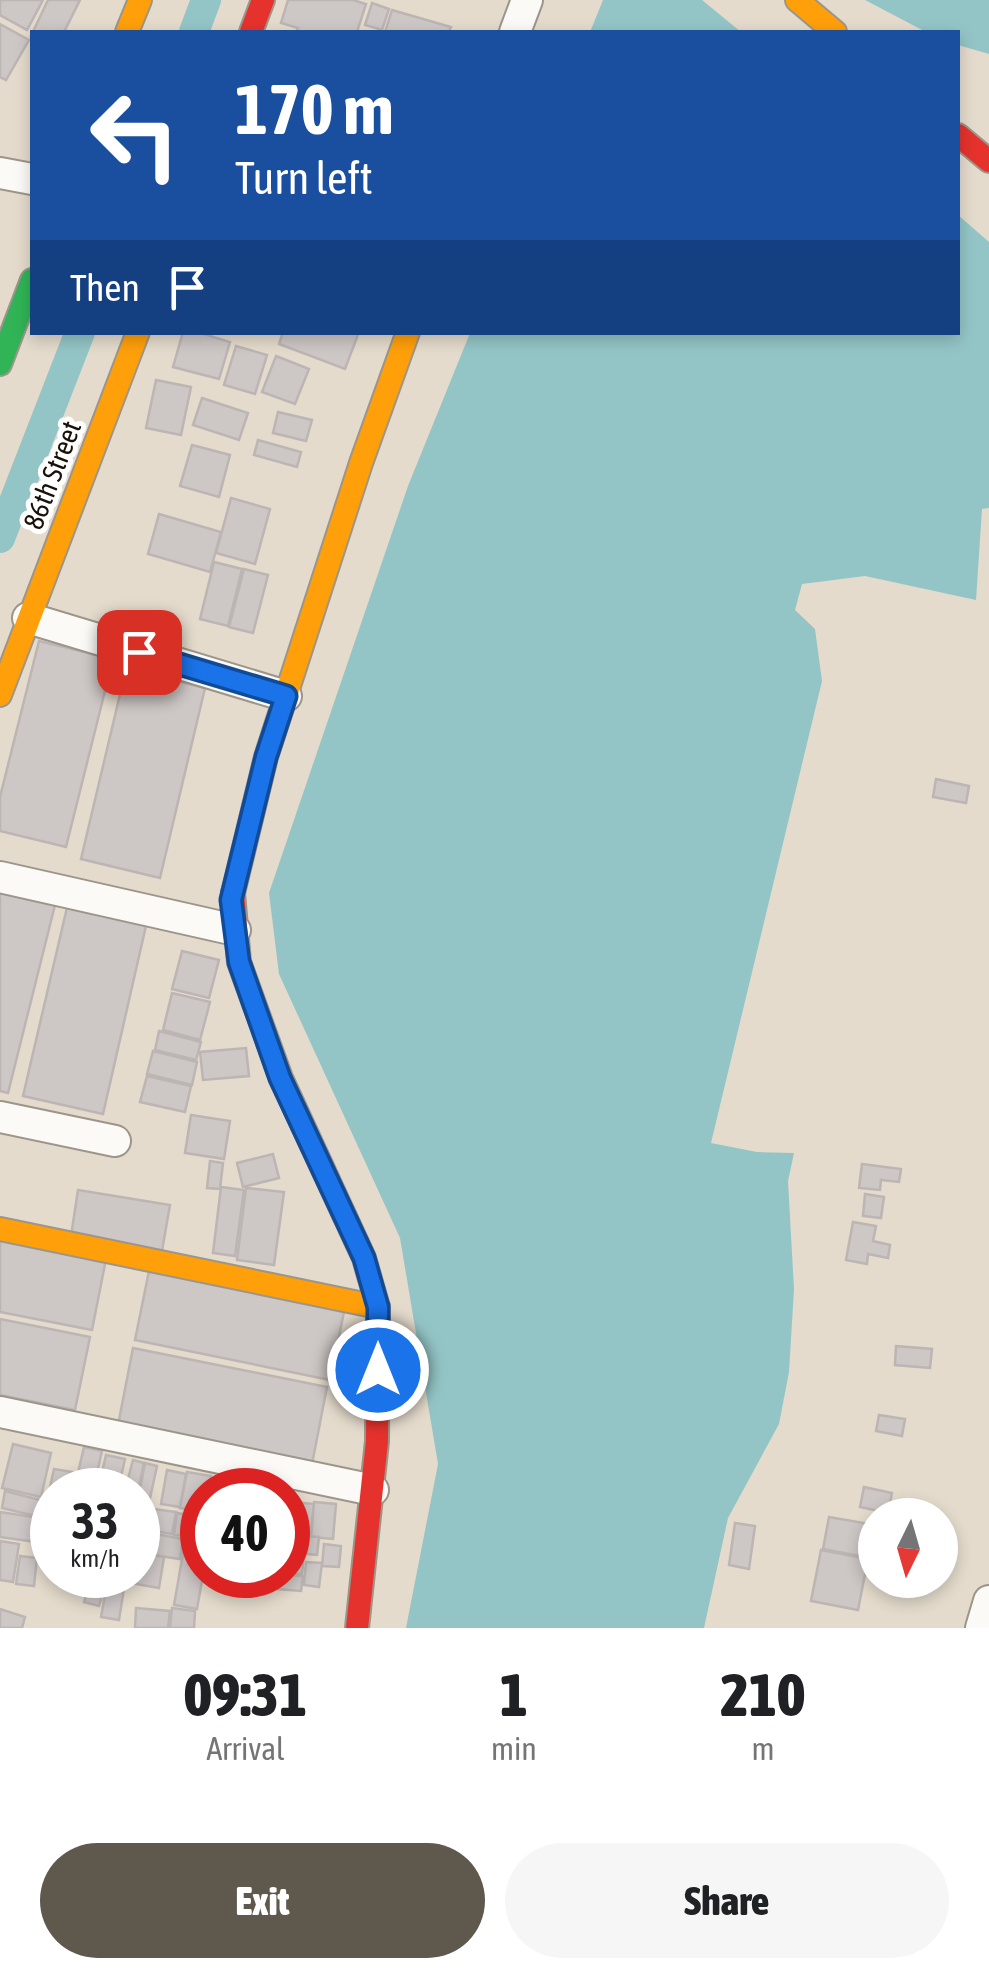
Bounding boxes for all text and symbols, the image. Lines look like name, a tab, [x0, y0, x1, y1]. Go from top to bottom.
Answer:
text: 170 m	[235, 69, 394, 149]
icon: left	[70, 70, 200, 200]
text: Turn left	[235, 152, 373, 204]
icon: arrive	[160, 260, 215, 315]
text: Then	[70, 266, 140, 309]
street label: 86th Street	[17, 416, 87, 534]
pin	[97, 610, 182, 695]
icon: arrive	[112, 625, 167, 680]
position arrow	[326, 1318, 430, 1422]
speed limit sign: 40	[180, 1468, 310, 1598]
text: 33	[71, 1492, 118, 1550]
north arrow	[858, 1498, 958, 1598]
map controls	[858, 1498, 958, 1598]
text: km/h	[70, 1544, 120, 1572]
text: 09:31	[184, 1660, 307, 1729]
text: 1	[500, 1660, 528, 1729]
text: 210	[721, 1660, 805, 1729]
text: Arrival	[206, 1730, 285, 1767]
text: min	[491, 1730, 537, 1767]
text: m	[751, 1730, 774, 1767]
button: Exit	[40, 1843, 485, 1958]
button: Share	[505, 1843, 949, 1958]

